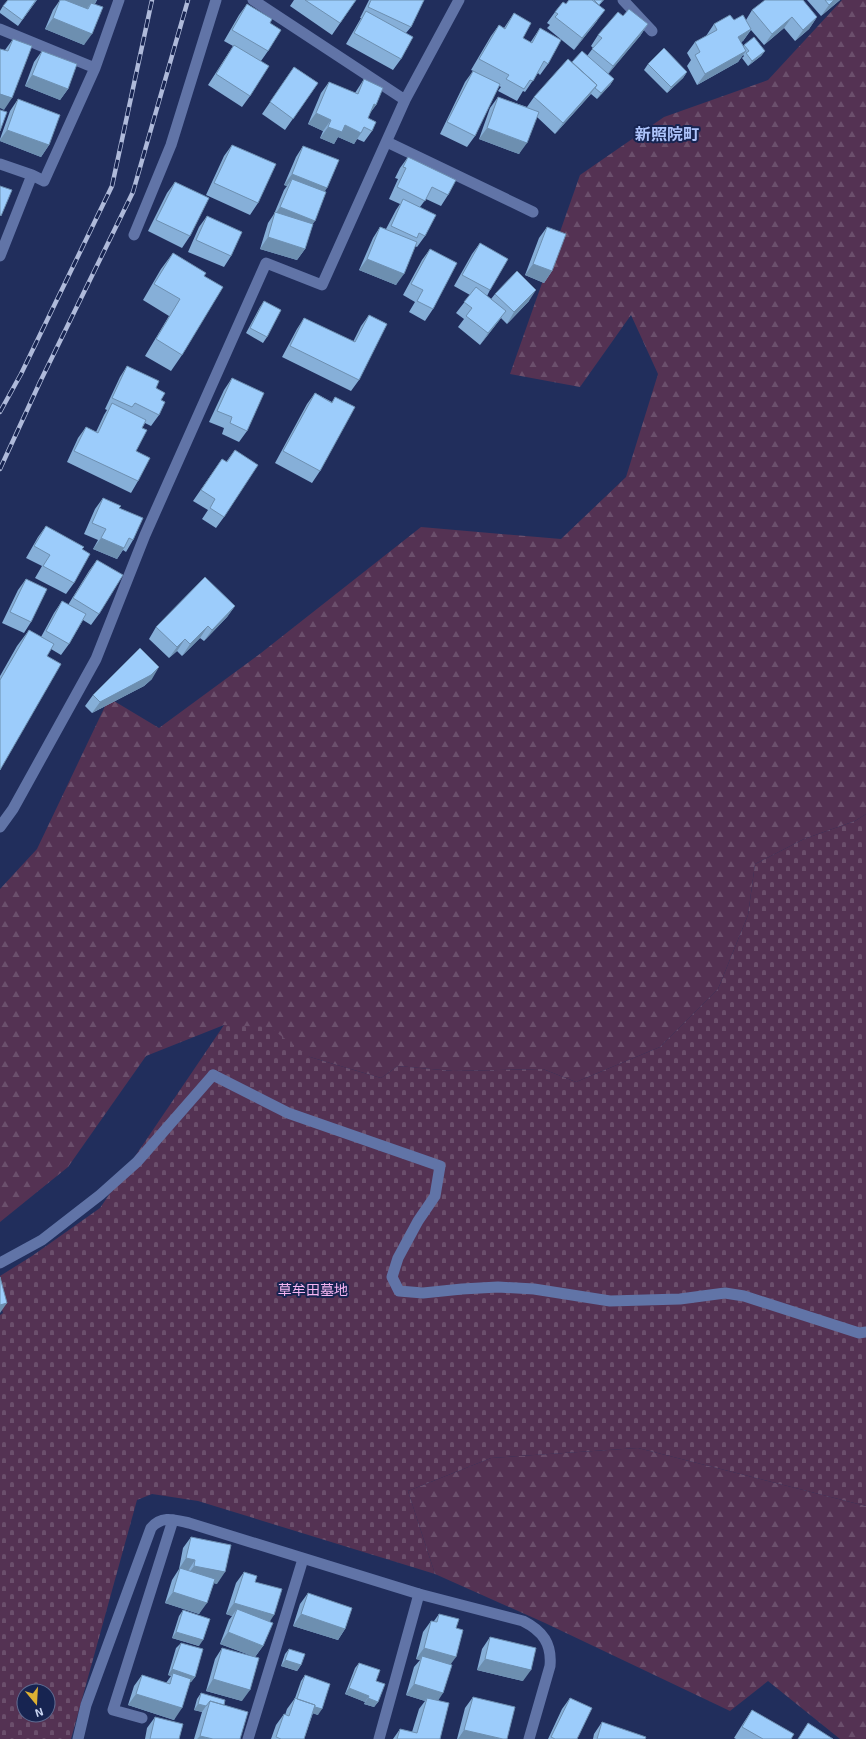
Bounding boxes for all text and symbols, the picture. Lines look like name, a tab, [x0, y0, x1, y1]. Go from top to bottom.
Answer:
district label: 新照院町	[635, 124, 699, 143]
park label: 草牟田墓地	[278, 1281, 348, 1298]
north arrow	[16, 1683, 56, 1723]
text: N	[33, 1706, 45, 1720]

